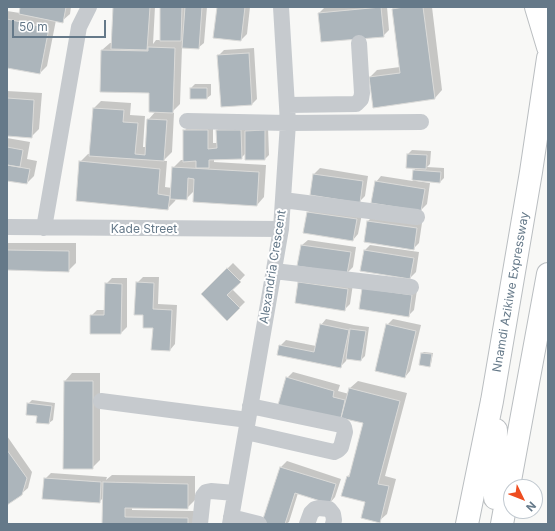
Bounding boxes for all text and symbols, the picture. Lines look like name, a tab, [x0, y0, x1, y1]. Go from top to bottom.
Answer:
scale bar	[14, 12, 108, 38]
text: 50 m	[19, 19, 48, 34]
street label: Alexandria Crescent	[257, 209, 289, 325]
street label: Nnamdi Azikiwe Expressway	[490, 211, 532, 373]
street label: Kade Street	[111, 222, 177, 236]
north arrow	[503, 479, 543, 519]
text: N	[523, 499, 539, 514]

